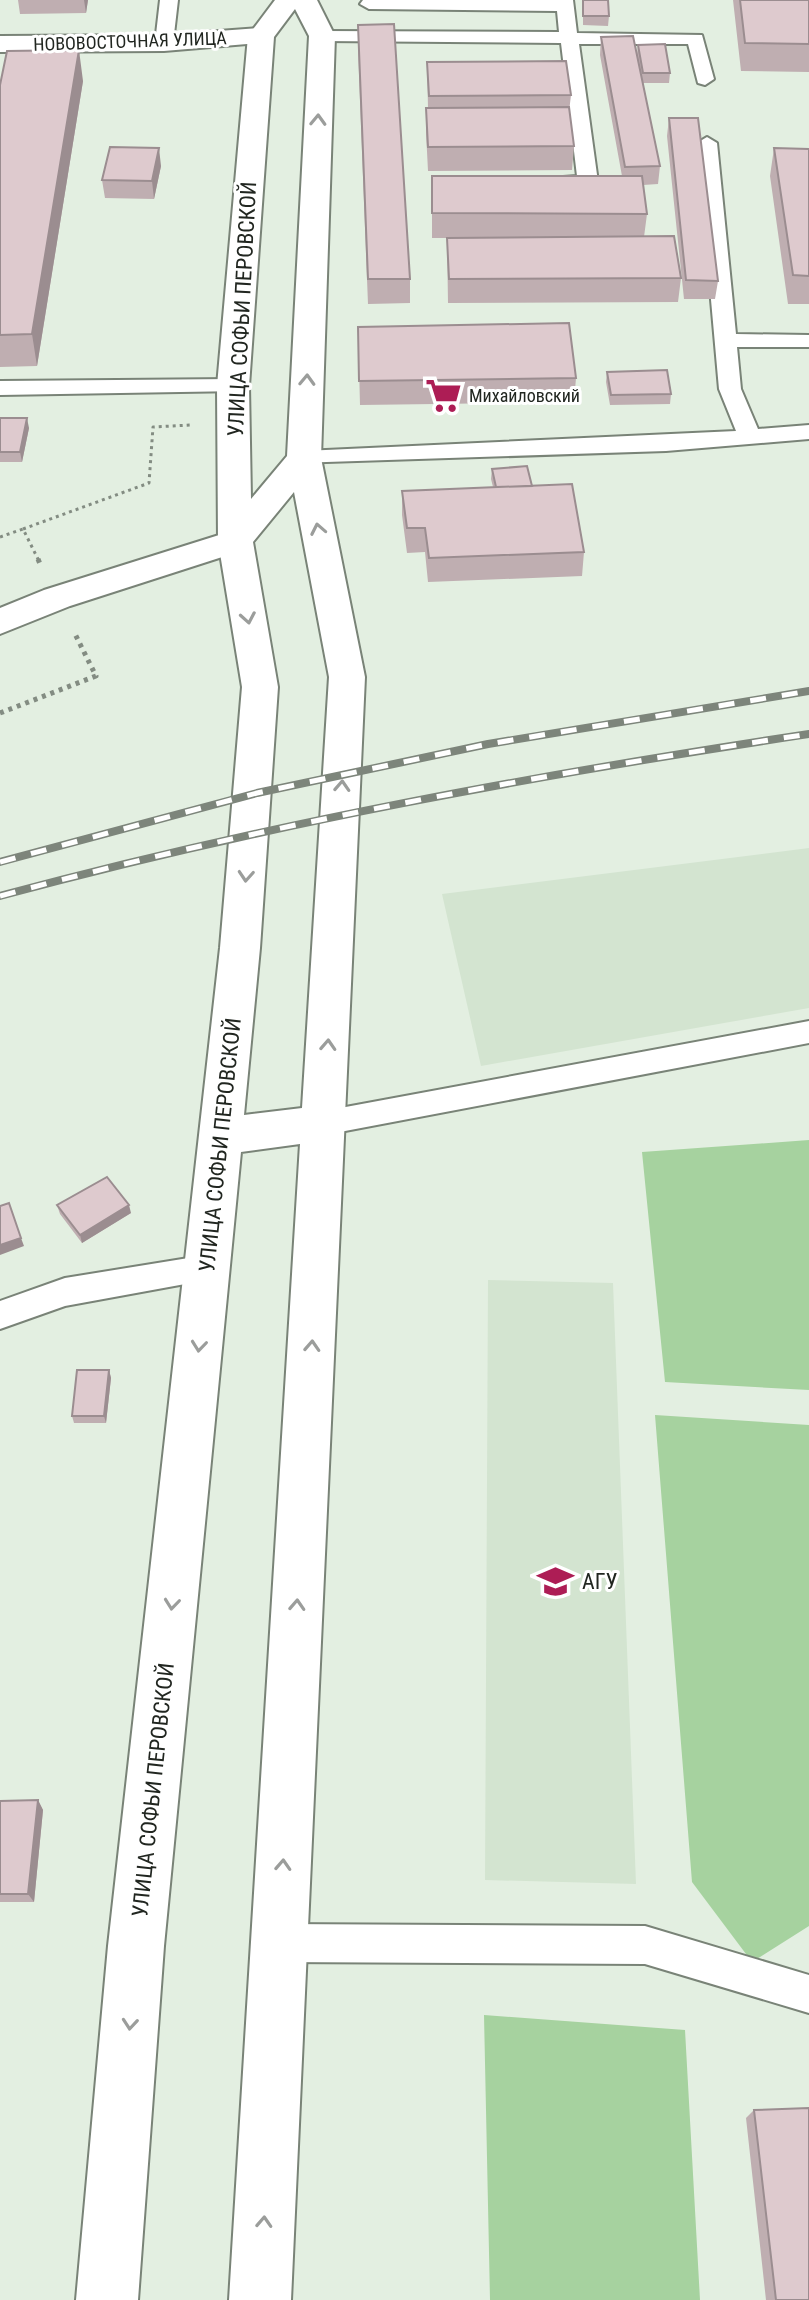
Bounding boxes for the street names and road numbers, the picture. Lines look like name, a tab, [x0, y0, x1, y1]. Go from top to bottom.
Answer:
street label: НОВОВОСТОЧНАЯ УЛИЦА	[33, 27, 228, 55]
street label: УЛИЦА СОФЬИ ПЕРОВСКОЙ	[223, 181, 261, 437]
street label: УЛИЦА СОФЬИ ПЕРОВСКОЙ	[194, 1017, 246, 1273]
street label: УЛИЦА СОФЬИ ПЕРОВСКОЙ	[127, 1662, 179, 1918]

